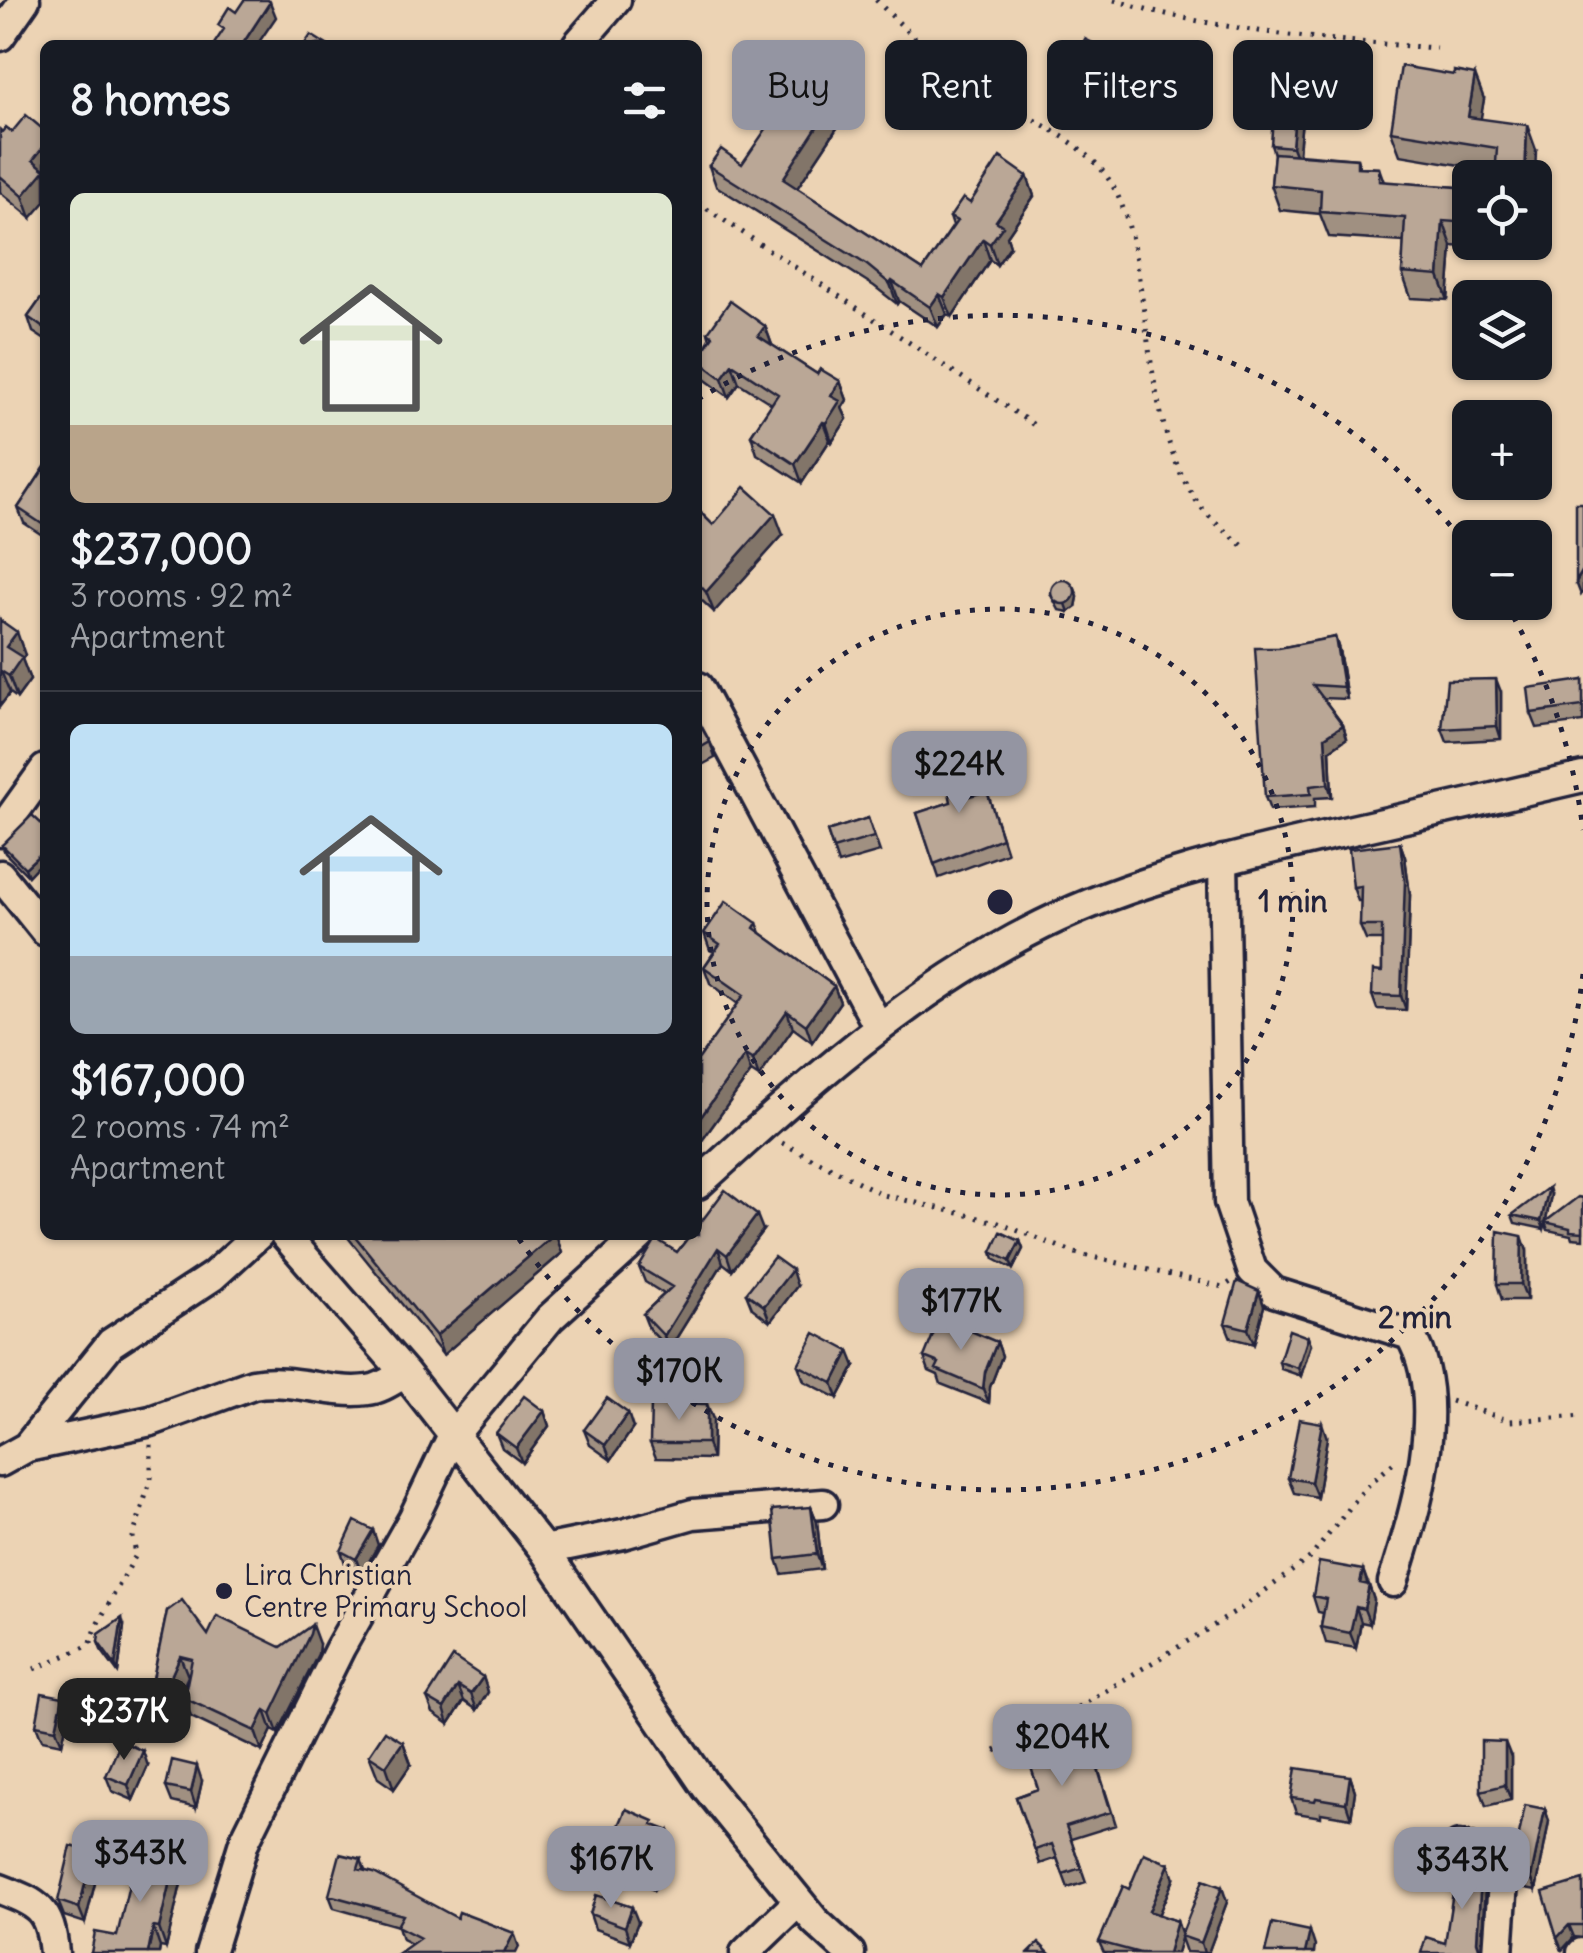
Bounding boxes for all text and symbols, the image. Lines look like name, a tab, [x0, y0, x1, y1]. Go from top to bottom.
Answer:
chip: Buy	[732, 40, 865, 130]
chip: Rent	[885, 40, 1027, 130]
chip: Filters	[1047, 40, 1213, 130]
chip: New	[1233, 40, 1373, 130]
icon: filters	[617, 73, 672, 128]
text: 8 homes	[70, 74, 231, 126]
map controls	[1452, 160, 1552, 620]
button: locate	[1452, 160, 1552, 260]
icon: home	[281, 258, 461, 438]
button: layers	[1452, 280, 1552, 380]
button: +	[1452, 400, 1552, 500]
button: −	[1452, 520, 1552, 620]
text: $237,000	[70, 523, 252, 575]
text: 3 rooms · 92 m²	[70, 575, 293, 616]
text: Apartment	[70, 616, 225, 657]
pin: $224K	[889, 731, 1029, 816]
text: $224K	[914, 743, 1004, 784]
icon: home	[281, 789, 461, 969]
text: 1 min	[1258, 882, 1328, 920]
centre of rings	[982, 884, 1018, 920]
text: $167,000	[70, 1054, 246, 1106]
text: 2 rooms · 74 m²	[70, 1106, 290, 1147]
text: Apartment	[70, 1147, 225, 1188]
pin: $177K	[891, 1268, 1031, 1353]
text: $177K	[920, 1280, 1002, 1321]
text: 2 min	[1378, 1298, 1452, 1336]
pin: $170K	[609, 1338, 749, 1423]
text: $170K	[636, 1350, 722, 1391]
place label: Lira Christian Centre Primary School	[244, 1557, 527, 1625]
marker: Lira Christian Centre Primary School	[213, 1580, 235, 1602]
pin: $237K	[54, 1678, 194, 1763]
text: $237K	[80, 1690, 168, 1731]
pin: $204K	[992, 1704, 1132, 1789]
text: $204K	[1015, 1716, 1109, 1757]
pin: $343K	[70, 1820, 210, 1905]
pin: $167K	[541, 1826, 681, 1911]
pin: $343K	[1392, 1827, 1532, 1912]
text: $343K	[94, 1832, 186, 1873]
text: $167K	[569, 1838, 653, 1879]
text: $343K	[1416, 1839, 1508, 1880]

